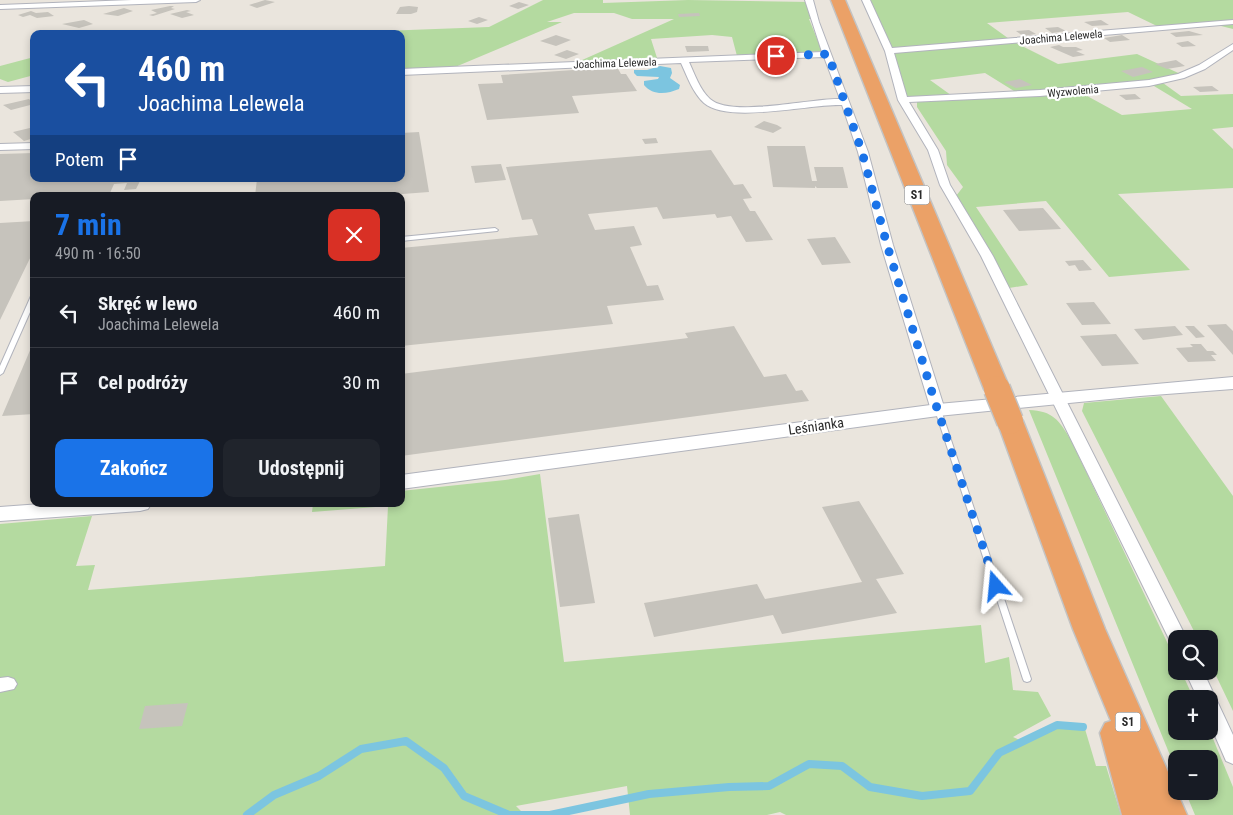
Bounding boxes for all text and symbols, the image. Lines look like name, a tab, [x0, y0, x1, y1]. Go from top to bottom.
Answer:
street label: Joachima Lelewela	[1019, 27, 1103, 48]
pin	[755, 35, 797, 77]
icon: arrive	[762, 42, 790, 70]
text: 460 m	[138, 49, 225, 90]
icon: left	[55, 50, 120, 115]
street label: Joachima Lelewela	[573, 56, 657, 71]
street label: Wyzwolenia	[1047, 83, 1099, 100]
text: Joachima Lelewela	[138, 91, 305, 116]
icon: arrive	[114, 145, 142, 173]
text: Potem	[55, 148, 104, 171]
road number: S1	[904, 186, 930, 204]
text: 7 min	[55, 207, 122, 242]
button: close	[328, 209, 380, 261]
text: 490 m · 16:50	[55, 244, 141, 263]
text: Skręć w lewo	[98, 292, 197, 315]
icon: left	[55, 299, 83, 327]
text: 460 m	[333, 301, 380, 324]
text: Joachima Lelewela	[98, 315, 219, 334]
icon: arrive	[55, 369, 83, 397]
text: Cel podróży	[98, 371, 188, 394]
text: 30 m	[343, 371, 380, 394]
street label: Leśnianka	[787, 414, 845, 438]
button: Zakończ	[55, 439, 213, 497]
button: Udostępnij	[223, 439, 380, 497]
position arrow	[969, 559, 1021, 611]
map controls	[1168, 630, 1218, 800]
button: search	[1168, 630, 1218, 680]
button: +	[1168, 690, 1218, 740]
road number: S1	[1116, 712, 1140, 732]
button: −	[1168, 750, 1218, 800]

